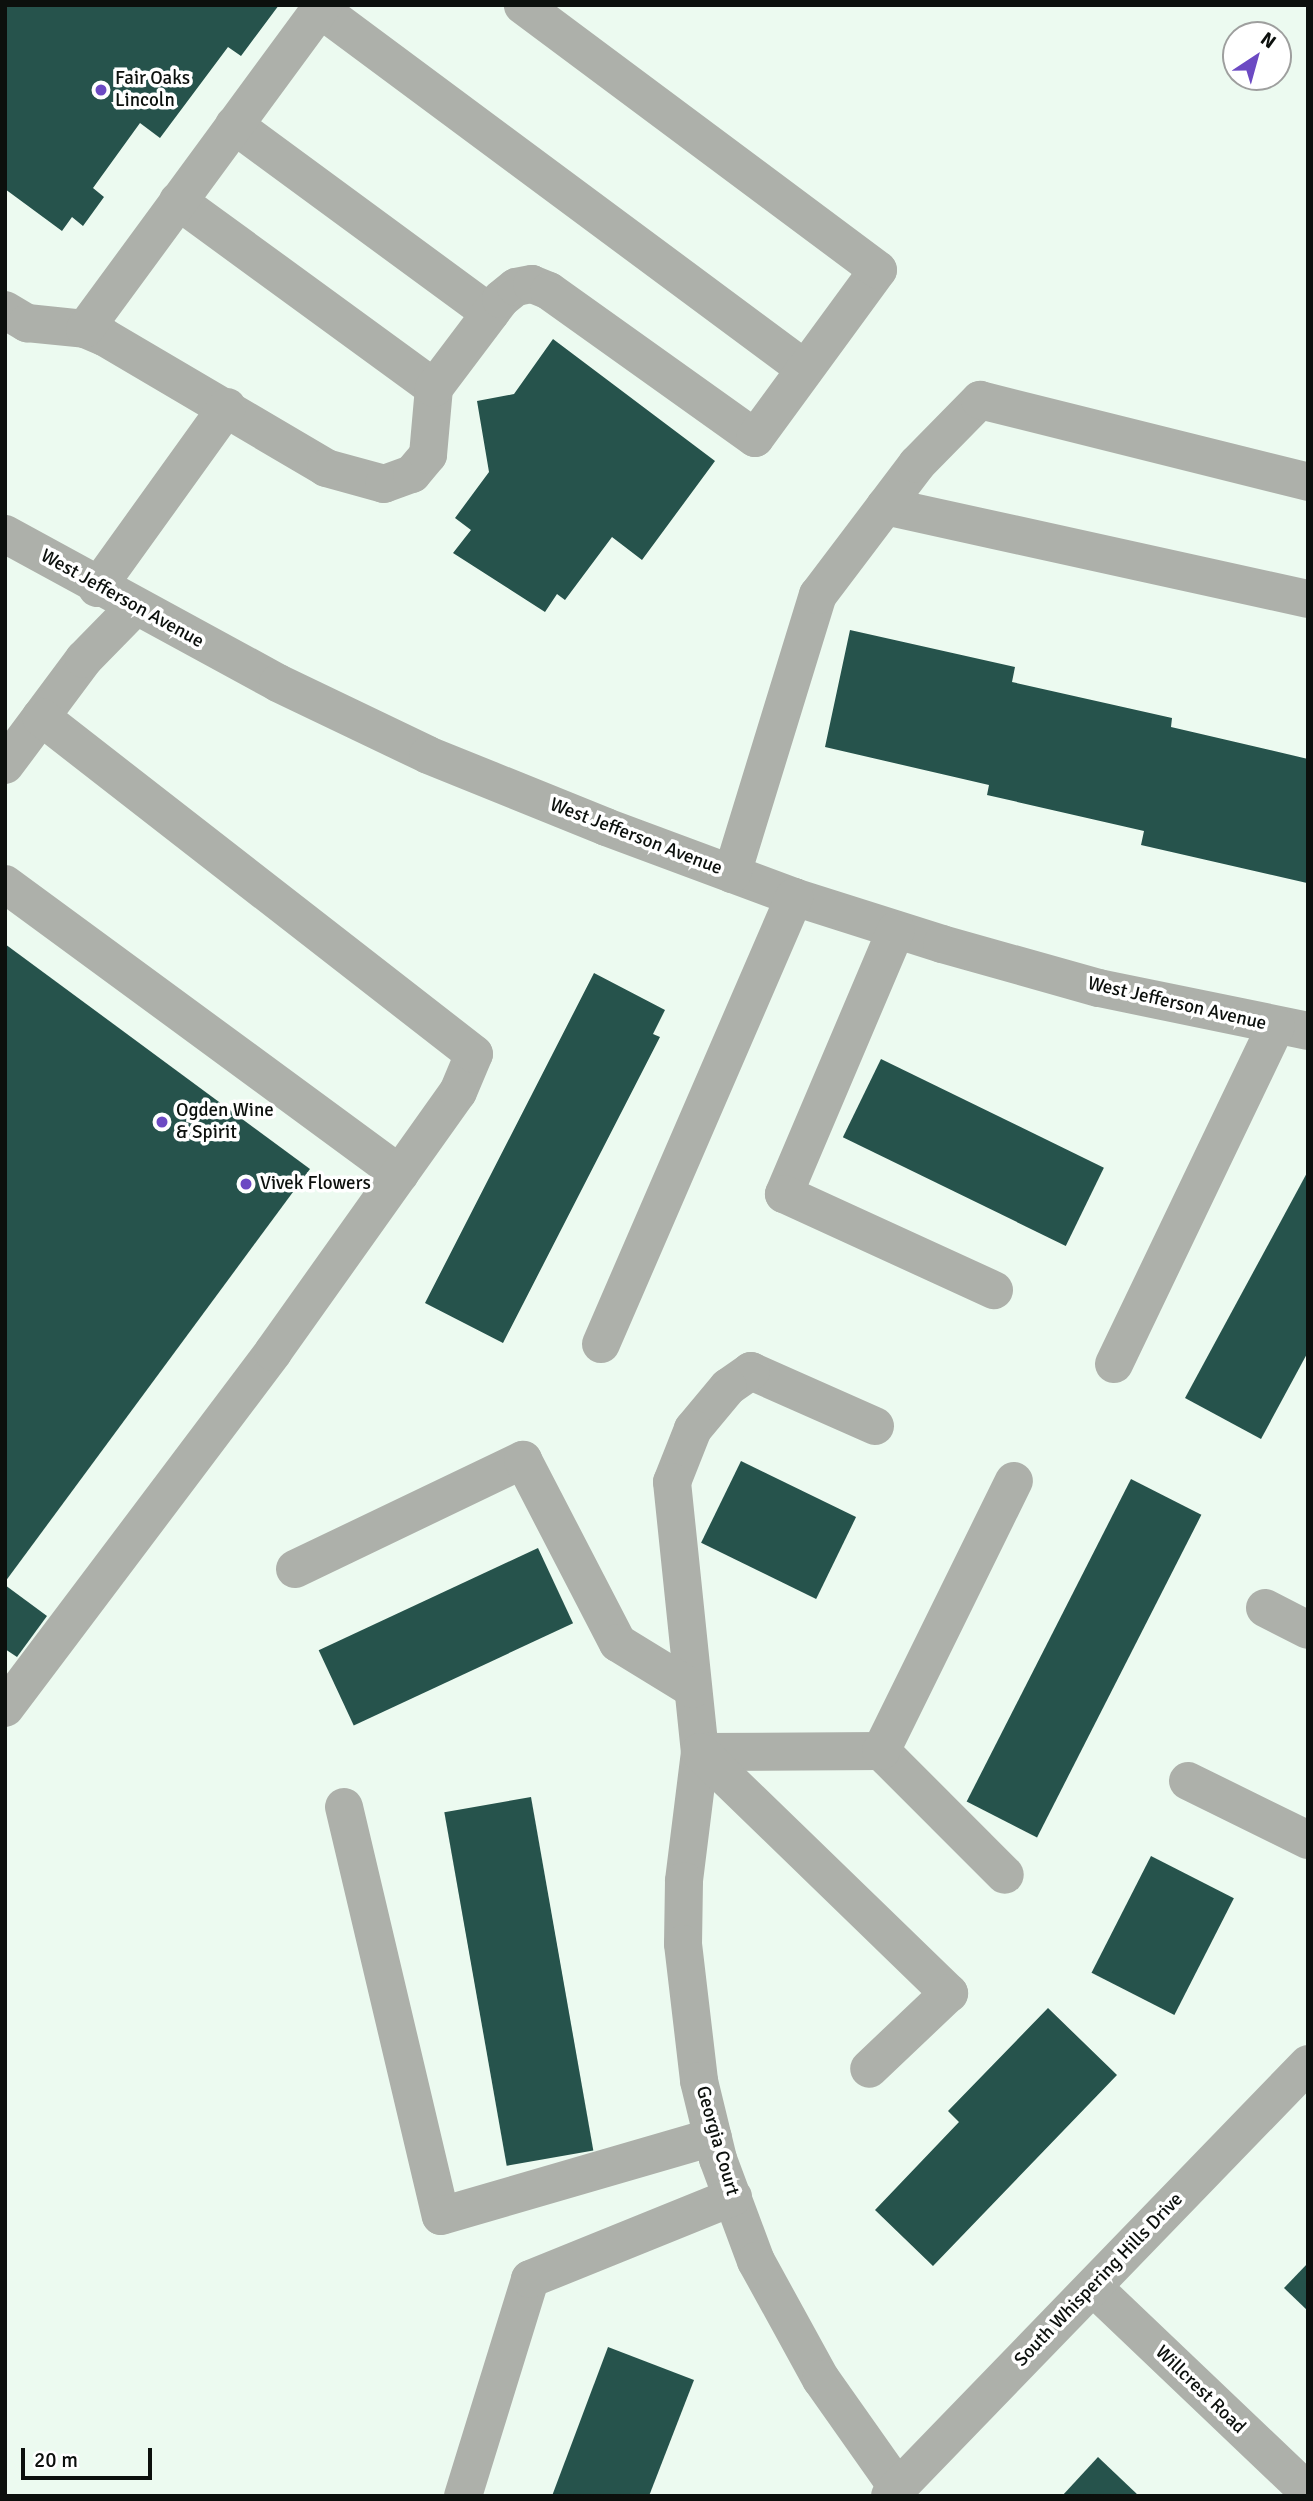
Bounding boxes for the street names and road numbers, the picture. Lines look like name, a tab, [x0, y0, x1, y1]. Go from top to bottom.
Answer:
street label: West Jefferson Avenue	[37, 545, 207, 653]
street label: West Jefferson Avenue	[547, 794, 725, 880]
street label: West Jefferson Avenue	[1085, 972, 1269, 1036]
street label: Georgia Court	[690, 2084, 744, 2198]
street label: South Whispering Hills Drive	[1010, 2188, 1188, 2372]
street label: Willcrest Road	[1150, 2341, 1250, 2439]

